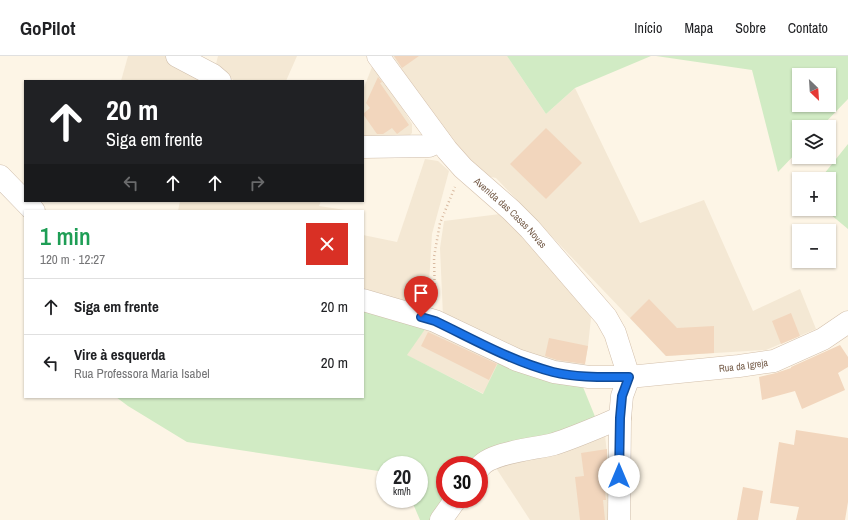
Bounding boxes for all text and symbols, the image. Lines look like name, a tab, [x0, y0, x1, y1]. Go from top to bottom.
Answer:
text: GoPilot	[20, 15, 75, 41]
text: Início	[634, 19, 662, 37]
text: Mapa	[684, 19, 713, 37]
text: Sobre	[735, 19, 766, 37]
text: Contato	[788, 19, 828, 37]
north arrow	[792, 68, 836, 112]
map controls	[792, 68, 836, 268]
text: 20 m	[106, 91, 158, 129]
icon: ahead	[40, 96, 92, 148]
button: layers	[792, 120, 836, 164]
text: Siga em frente	[106, 127, 203, 152]
icon: left	[120, 172, 142, 194]
icon: ahead	[162, 172, 184, 194]
icon: ahead	[204, 172, 226, 194]
icon: right	[246, 172, 268, 194]
button: +	[792, 172, 836, 216]
street label: Avenida das Casas Novas	[470, 174, 550, 251]
text: 1 min	[40, 220, 91, 252]
button: close	[306, 223, 348, 265]
button: −	[792, 224, 836, 268]
text: 120 m · 12:27	[40, 251, 105, 268]
pin	[404, 276, 438, 317]
icon: arrive	[410, 282, 432, 304]
icon: ahead	[40, 296, 62, 318]
text: Siga em frente	[74, 296, 159, 317]
text: 20 m	[321, 296, 348, 317]
text: Vire à esquerda	[74, 344, 165, 365]
icon: left	[40, 352, 62, 374]
text: 20 m	[321, 352, 348, 373]
street label: Rua da Igreja	[718, 356, 769, 375]
text: Rua Professora Maria Isabel	[74, 365, 210, 382]
position arrow	[598, 455, 640, 497]
speed limit sign: 30	[436, 456, 488, 508]
text: 20	[393, 463, 411, 490]
text: km/h	[393, 485, 411, 498]

